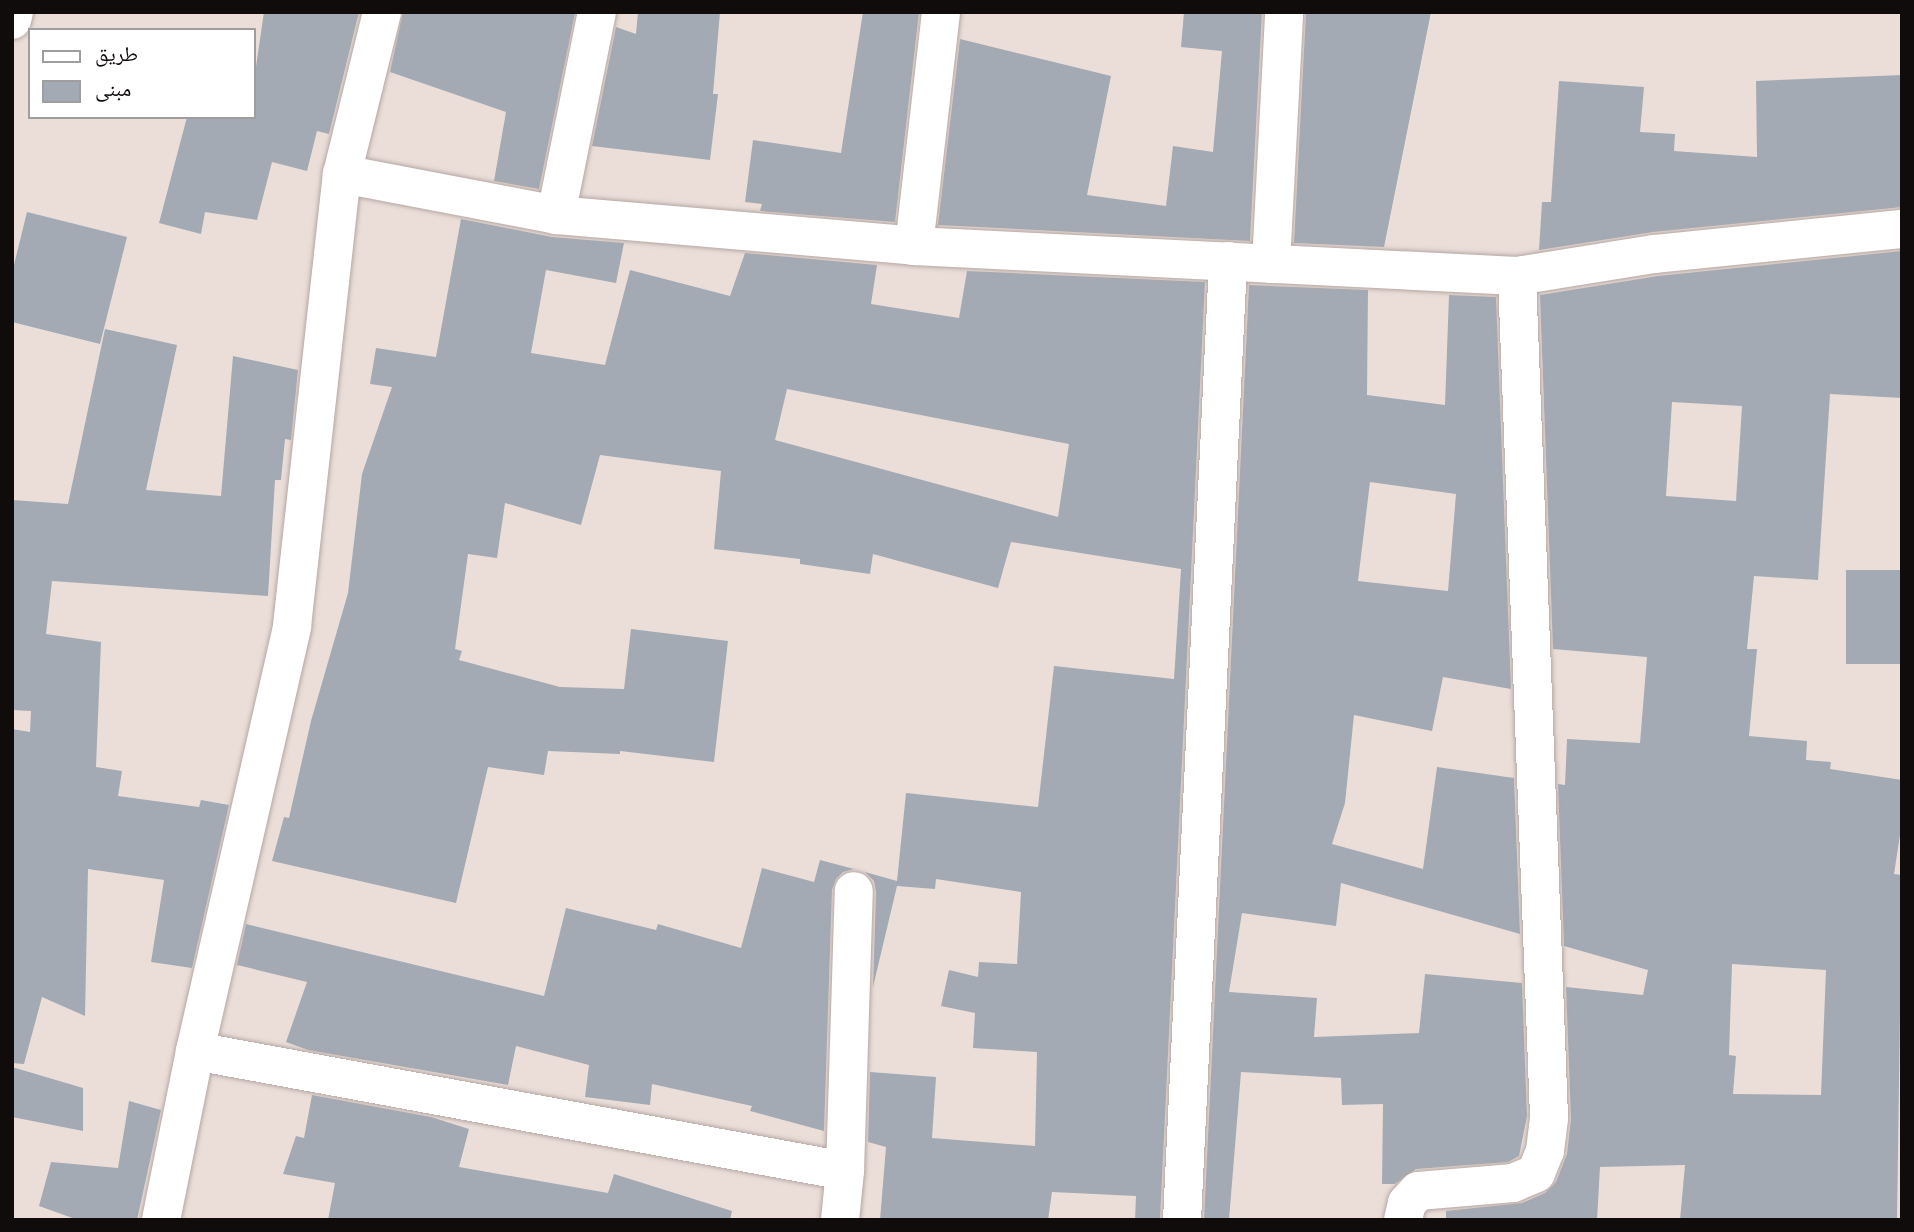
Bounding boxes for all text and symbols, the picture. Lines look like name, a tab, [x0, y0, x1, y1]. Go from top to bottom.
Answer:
legend	[28, 28, 256, 119]
text: طريق	[95, 41, 138, 67]
text: مبنى	[95, 76, 131, 102]

